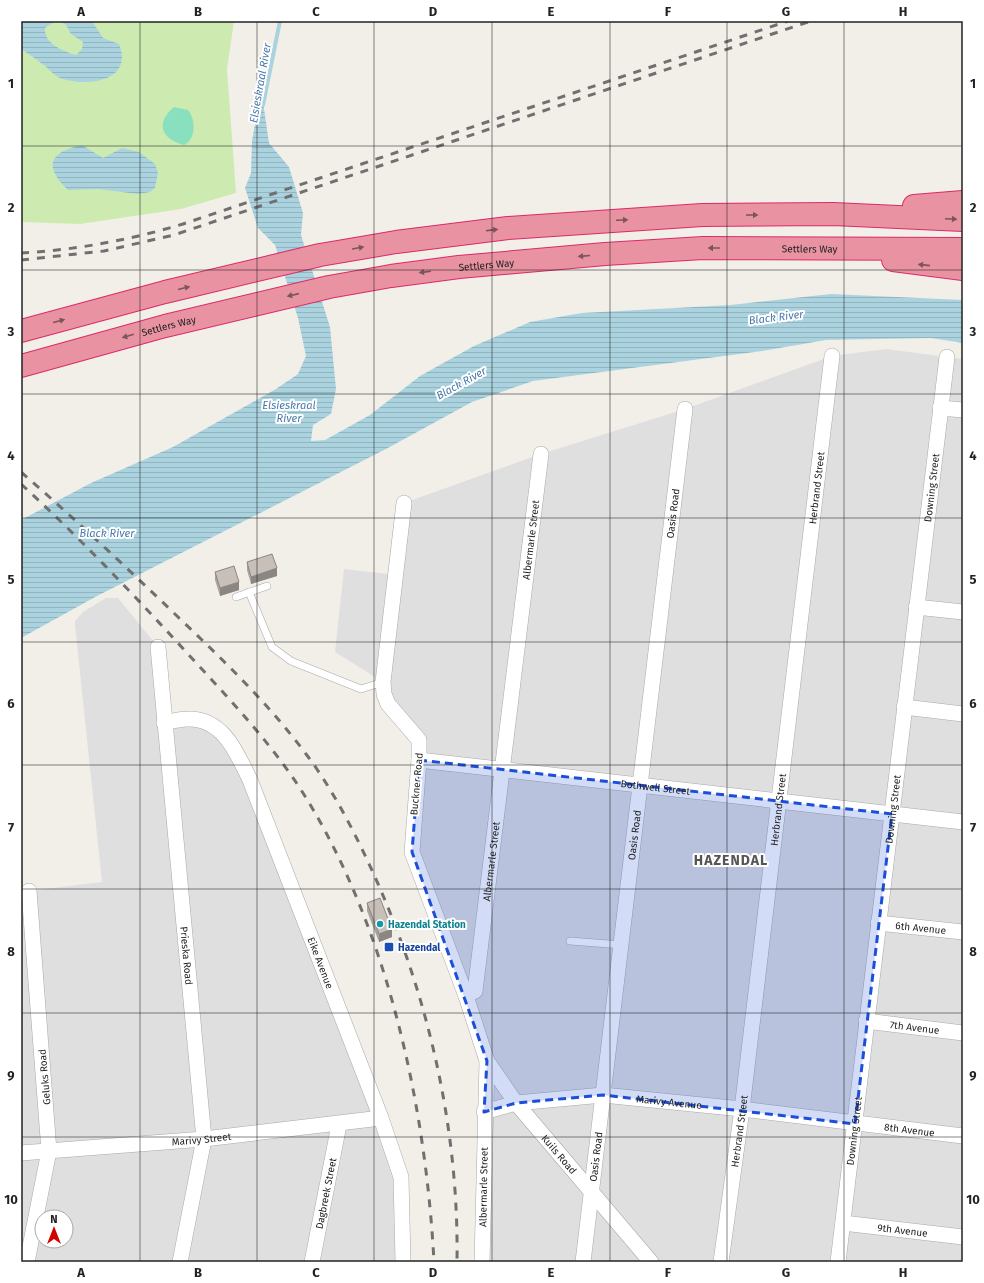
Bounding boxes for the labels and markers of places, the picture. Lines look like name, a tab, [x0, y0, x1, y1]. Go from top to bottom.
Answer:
marker: Hazendal Station	[375, 919, 385, 929]
place label: Hazendal Station	[388, 919, 466, 931]
marker: Hazendal	[383, 941, 395, 953]
place label: Hazendal	[398, 942, 440, 954]

